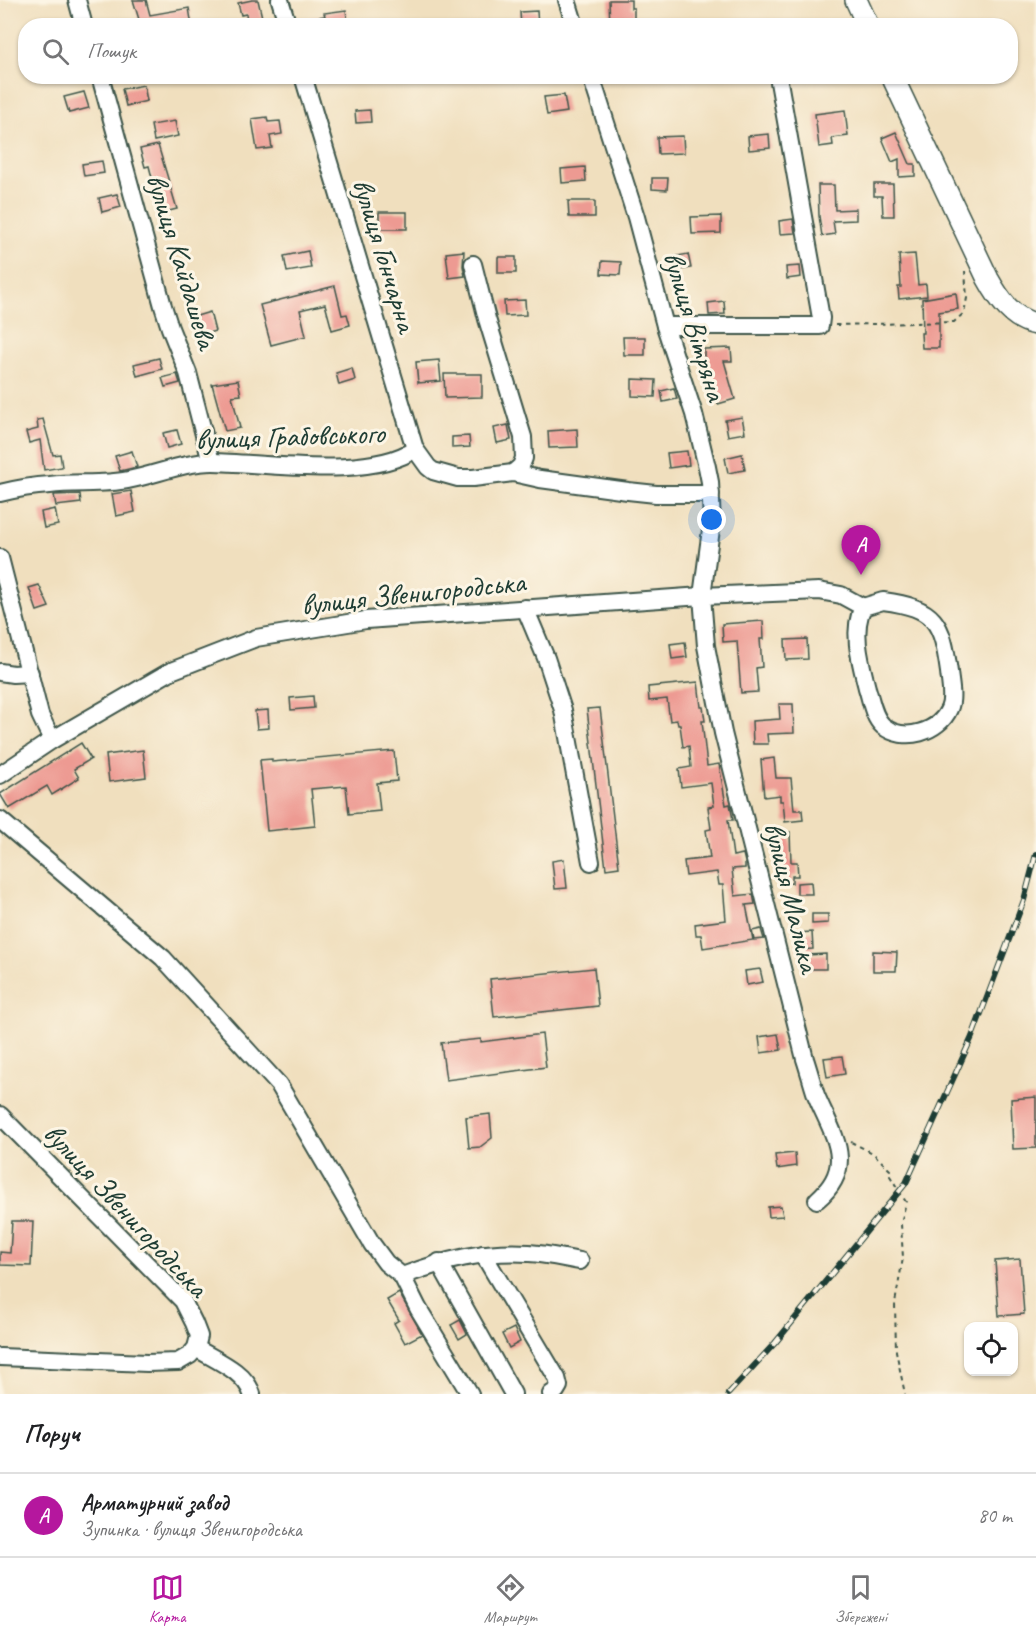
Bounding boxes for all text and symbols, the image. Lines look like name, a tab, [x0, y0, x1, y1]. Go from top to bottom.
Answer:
search box	[18, 18, 1018, 84]
icon: search	[39, 35, 72, 68]
text: Пошук	[87, 37, 136, 65]
street label: вулиця Кайдашева	[137, 169, 227, 356]
street label: вулиця Гончарна	[344, 174, 427, 339]
street label: вулиця Вітряна	[654, 247, 736, 407]
street label: вулиця Грабовського	[195, 414, 387, 458]
your location	[697, 505, 726, 534]
pin: A	[842, 526, 880, 575]
street label: вулиця Звенигородська	[299, 562, 529, 624]
street label: вулиця Малика	[755, 818, 830, 979]
street label: вулиця Звенигородська	[35, 1115, 218, 1307]
map controls	[964, 1322, 1018, 1376]
button: locate	[964, 1322, 1018, 1376]
text: Поруч	[24, 1417, 80, 1450]
text: Арматурний завод	[81, 1489, 229, 1517]
text: A	[38, 1503, 49, 1528]
text: 80 m	[978, 1503, 1012, 1528]
text: Зупинка · вулиця Звенигородська	[81, 1517, 302, 1542]
tab: Карта	[149, 1571, 186, 1627]
tab: Маршрут	[484, 1571, 537, 1627]
tab: Збережені	[835, 1571, 887, 1627]

